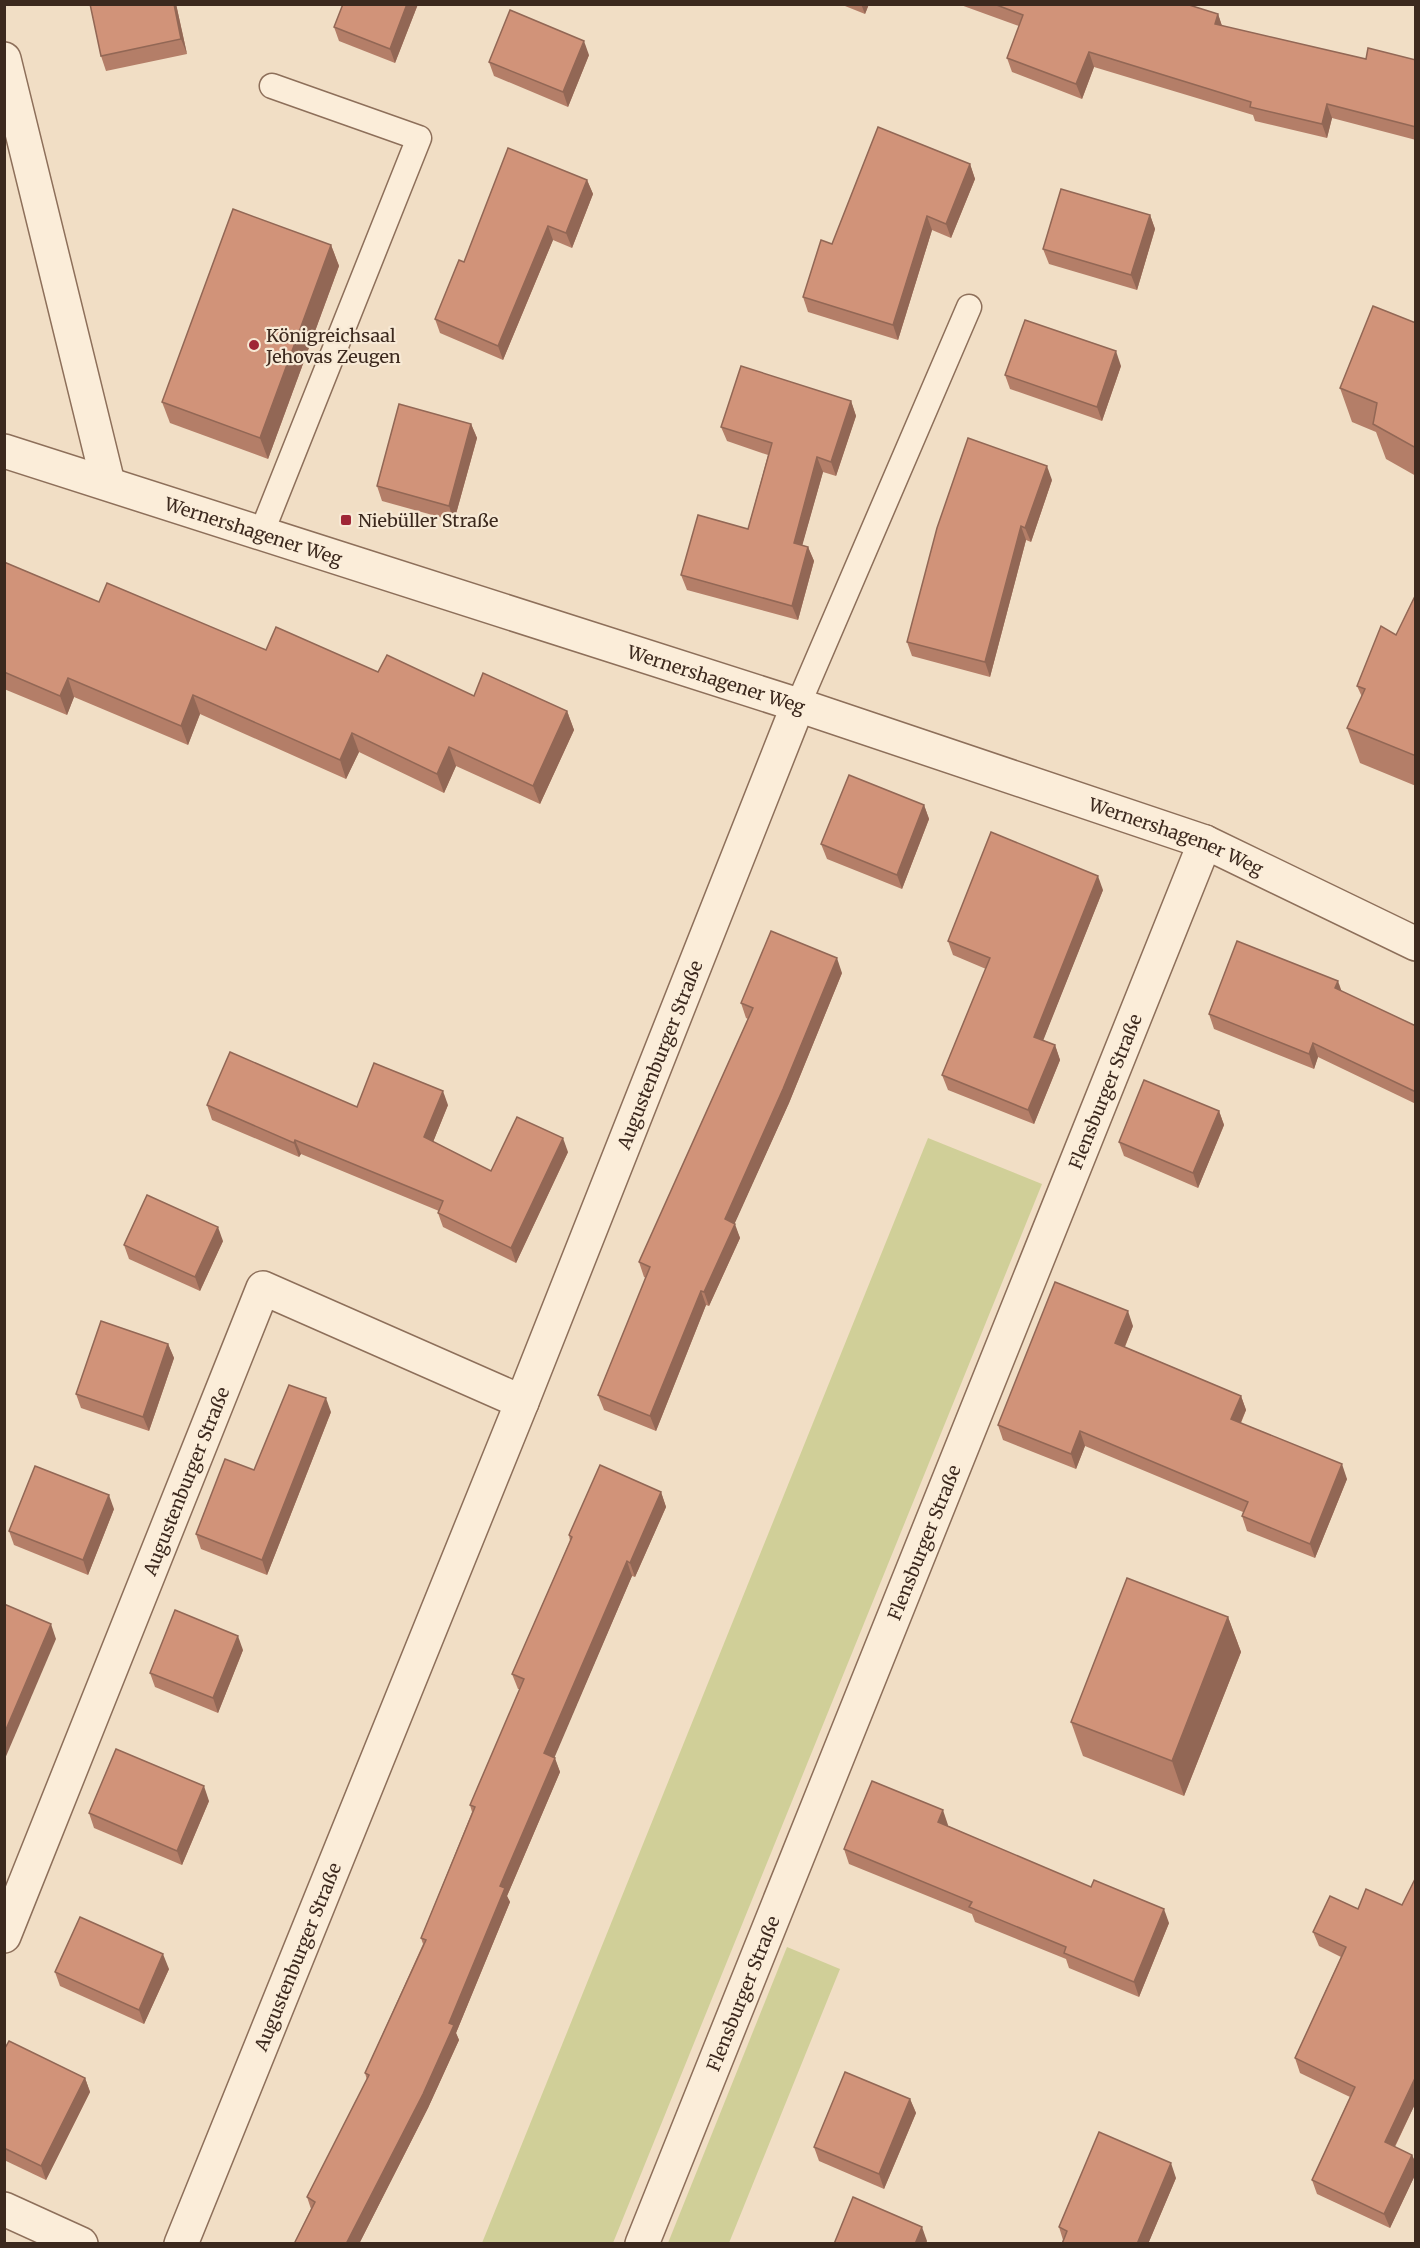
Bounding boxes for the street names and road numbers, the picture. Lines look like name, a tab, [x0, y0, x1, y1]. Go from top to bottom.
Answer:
street label: Wernershagener Weg	[161, 491, 345, 570]
street label: Wernershagener Weg	[624, 639, 808, 718]
street label: Wernershagener Weg	[1085, 792, 1267, 880]
street label: Augustenburger Straße	[611, 957, 707, 1153]
street label: Flensburger Straße	[1063, 1010, 1146, 1173]
street label: Augustenburger Straße	[137, 1383, 234, 1580]
street label: Flensburger Straße	[882, 1461, 965, 1624]
street label: Augustenburger Straße	[249, 1859, 346, 2055]
street label: Flensburger Straße	[701, 1912, 784, 2075]

